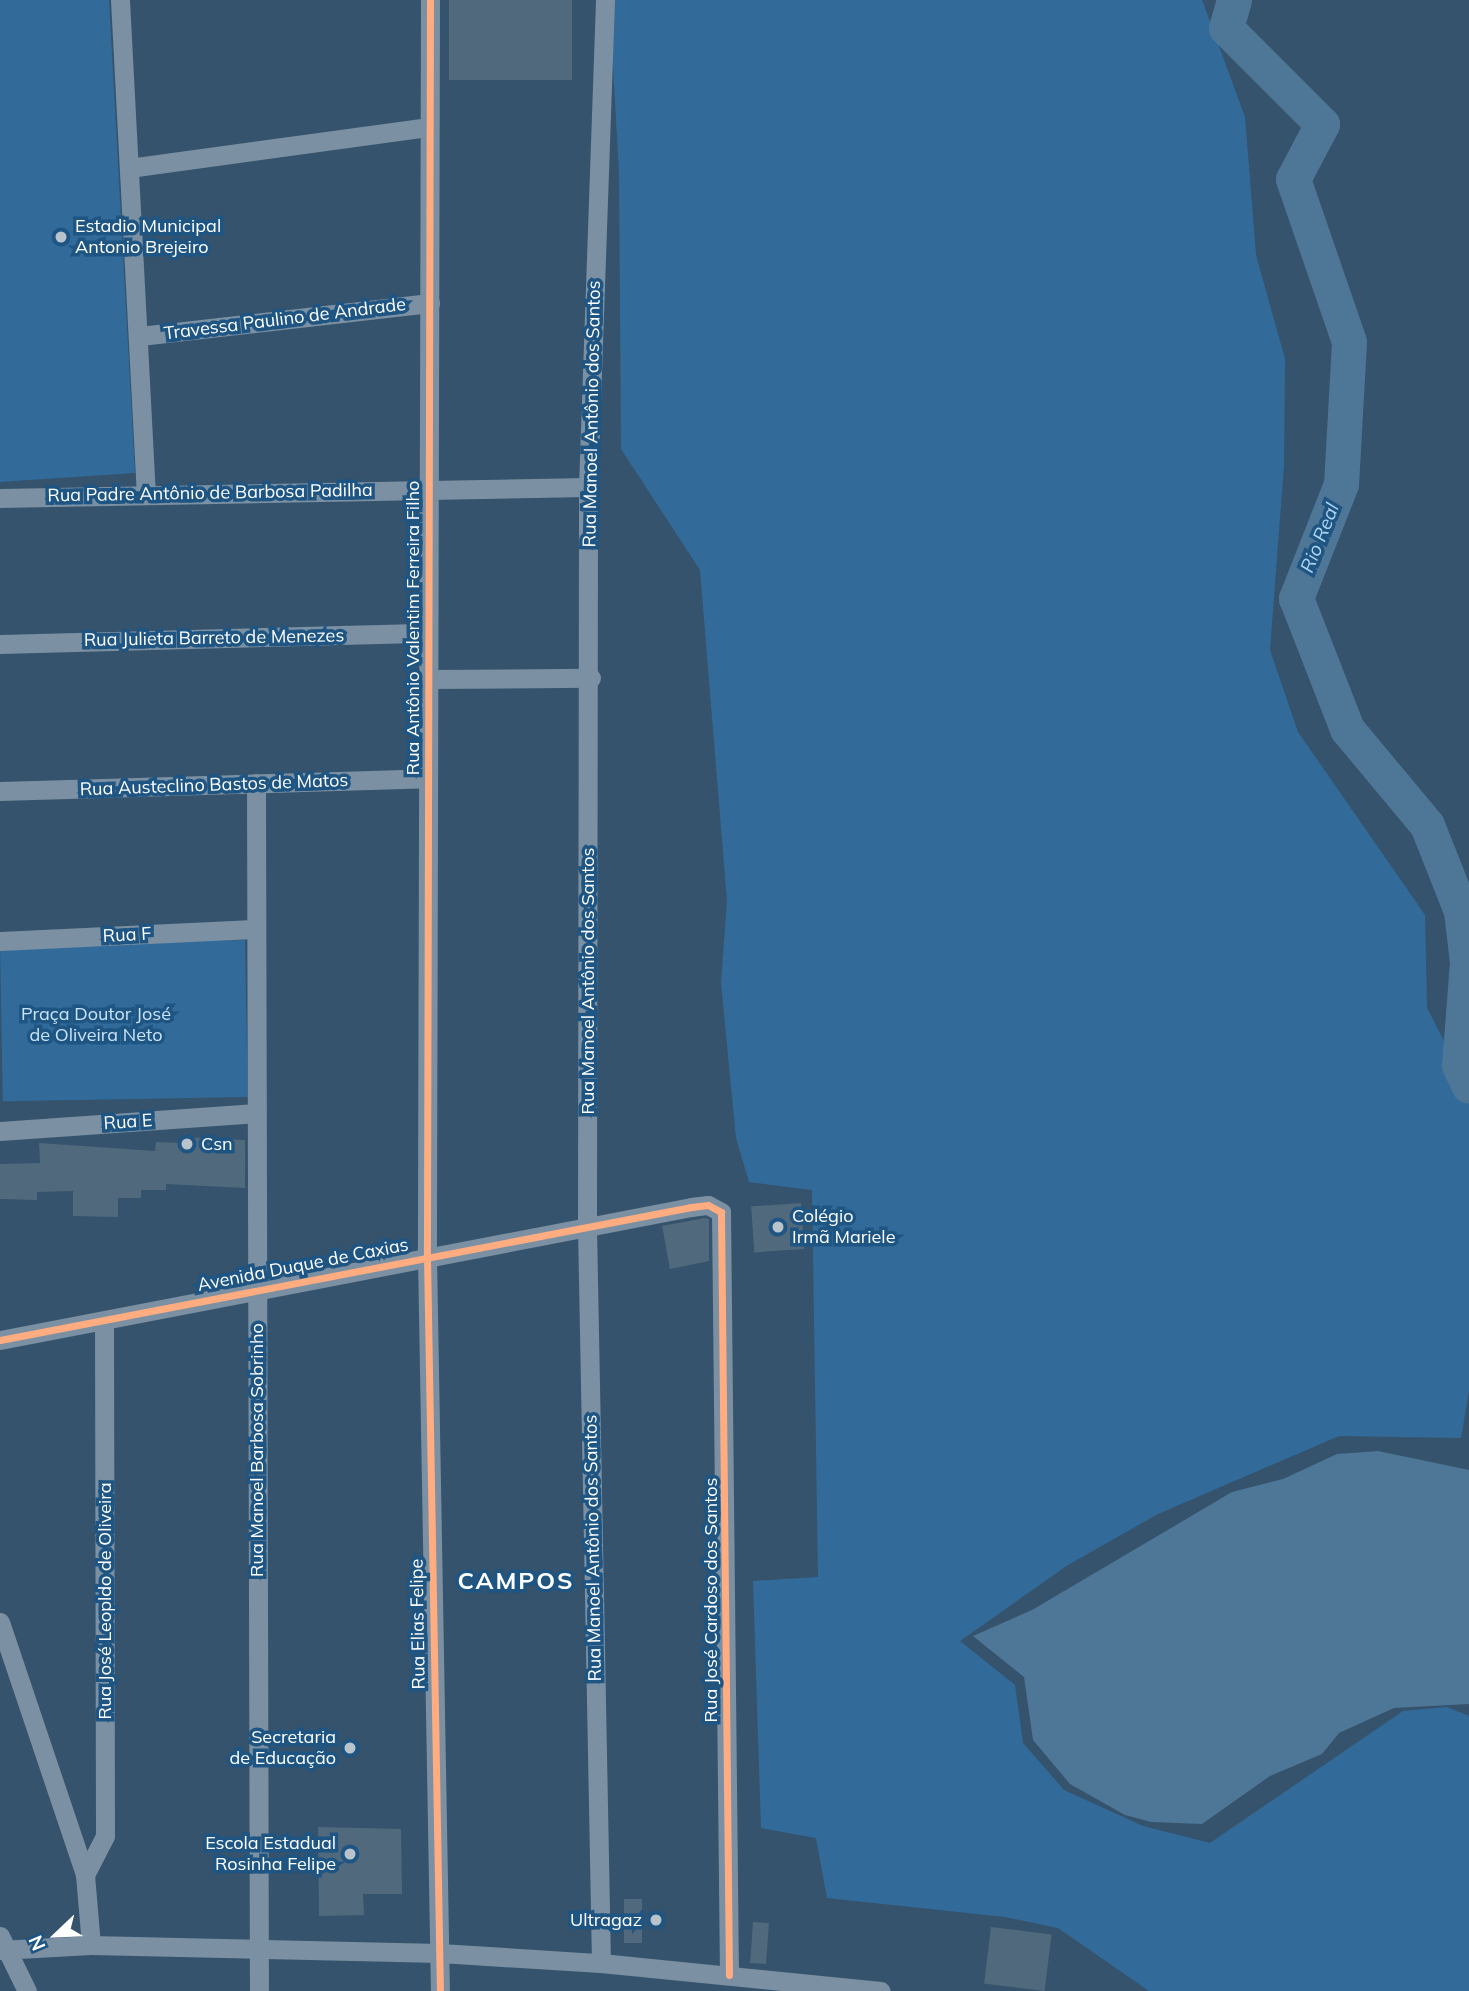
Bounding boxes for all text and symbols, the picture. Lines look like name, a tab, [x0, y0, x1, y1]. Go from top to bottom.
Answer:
place label: Estadio Municipal Antonio Brejeiro	[75, 216, 221, 258]
marker: Estadio Municipal Antonio Brejeiro	[53, 229, 69, 245]
street label: Rua Manoel Antônio dos Santos	[579, 280, 605, 548]
street label: Travessa Paulino de Andrade	[163, 293, 407, 345]
street label: Rua Padre Antônio de Barbosa Padilha	[47, 479, 373, 507]
street label: Rua Antônio Valentim Ferreira Filho	[402, 481, 424, 775]
water label: Rio Real	[1296, 500, 1344, 576]
street label: Rua Julieta Barreto de Menezes	[84, 625, 344, 651]
street label: Rua Austeclino Bastos de Matos	[79, 770, 349, 800]
street label: Rua Manoel Antônio dos Santos	[577, 848, 599, 1114]
street label: Rua F	[102, 923, 152, 947]
park label: Praça Doutor José de Oliveira Neto	[21, 1004, 171, 1046]
street label: Rua E	[103, 1110, 153, 1134]
place label: Csn	[201, 1133, 233, 1155]
marker: Csn	[179, 1136, 195, 1152]
place label: Colégio Irmã Mariele	[792, 1206, 895, 1248]
marker: Colégio Irmã Mariele	[770, 1219, 786, 1235]
street label: Avenida Duque de Caxias	[196, 1234, 410, 1296]
street label: Rua Manoel Barbosa Sobrinho	[246, 1323, 268, 1577]
street label: Rua Manoel Antônio dos Santos	[580, 1414, 606, 1682]
street label: Rua José Cardoso dos Santos	[700, 1478, 722, 1722]
street label: Rua José Leopldo de Oliveira	[94, 1482, 116, 1720]
street label: Rua Elias Felipe	[406, 1559, 430, 1689]
district label: CAMPOS	[458, 1567, 574, 1595]
place label: Secretaria de Educação	[229, 1727, 336, 1770]
marker: Secretaria de Educação	[342, 1740, 358, 1756]
place label: Escola Estadual Rosinha Felipe	[205, 1833, 336, 1876]
marker: Escola Estadual Rosinha Felipe	[342, 1846, 358, 1862]
north arrow	[21, 1900, 91, 1970]
place label: Ultragaz	[570, 1909, 642, 1931]
marker: Ultragaz	[648, 1912, 664, 1928]
text: N	[23, 1932, 51, 1955]

